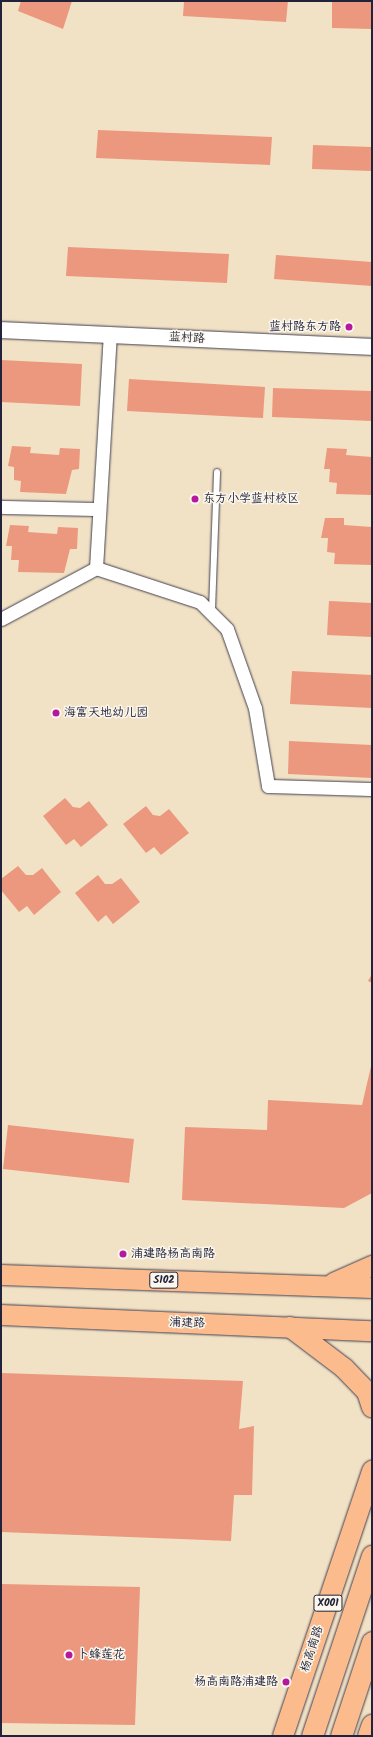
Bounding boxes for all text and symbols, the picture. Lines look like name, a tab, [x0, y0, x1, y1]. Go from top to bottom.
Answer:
place label: 蓝村路东方路	[269, 320, 341, 334]
marker: 蓝村路东方路	[344, 322, 354, 332]
street label: 蓝村路	[169, 330, 205, 346]
place label: 东方小学蓝村校区	[203, 492, 299, 506]
marker: 东方小学蓝村校区	[190, 494, 200, 504]
place label: 海富天地幼儿园	[64, 706, 148, 720]
marker: 海富天地幼儿园	[51, 708, 61, 718]
place label: 浦建路杨高南路	[131, 1247, 215, 1261]
marker: 浦建路杨高南路	[118, 1249, 128, 1259]
road number: S102	[149, 1271, 179, 1289]
street label: 浦建路	[169, 1315, 205, 1331]
road number: X001	[313, 1594, 343, 1612]
street label: 杨高南路	[298, 1624, 326, 1674]
place label: 卜蜂莲花	[77, 1648, 125, 1662]
marker: 卜蜂莲花	[64, 1650, 74, 1660]
place label: 杨高南路浦建路	[194, 1675, 278, 1689]
marker: 杨高南路浦建路	[281, 1677, 291, 1687]

